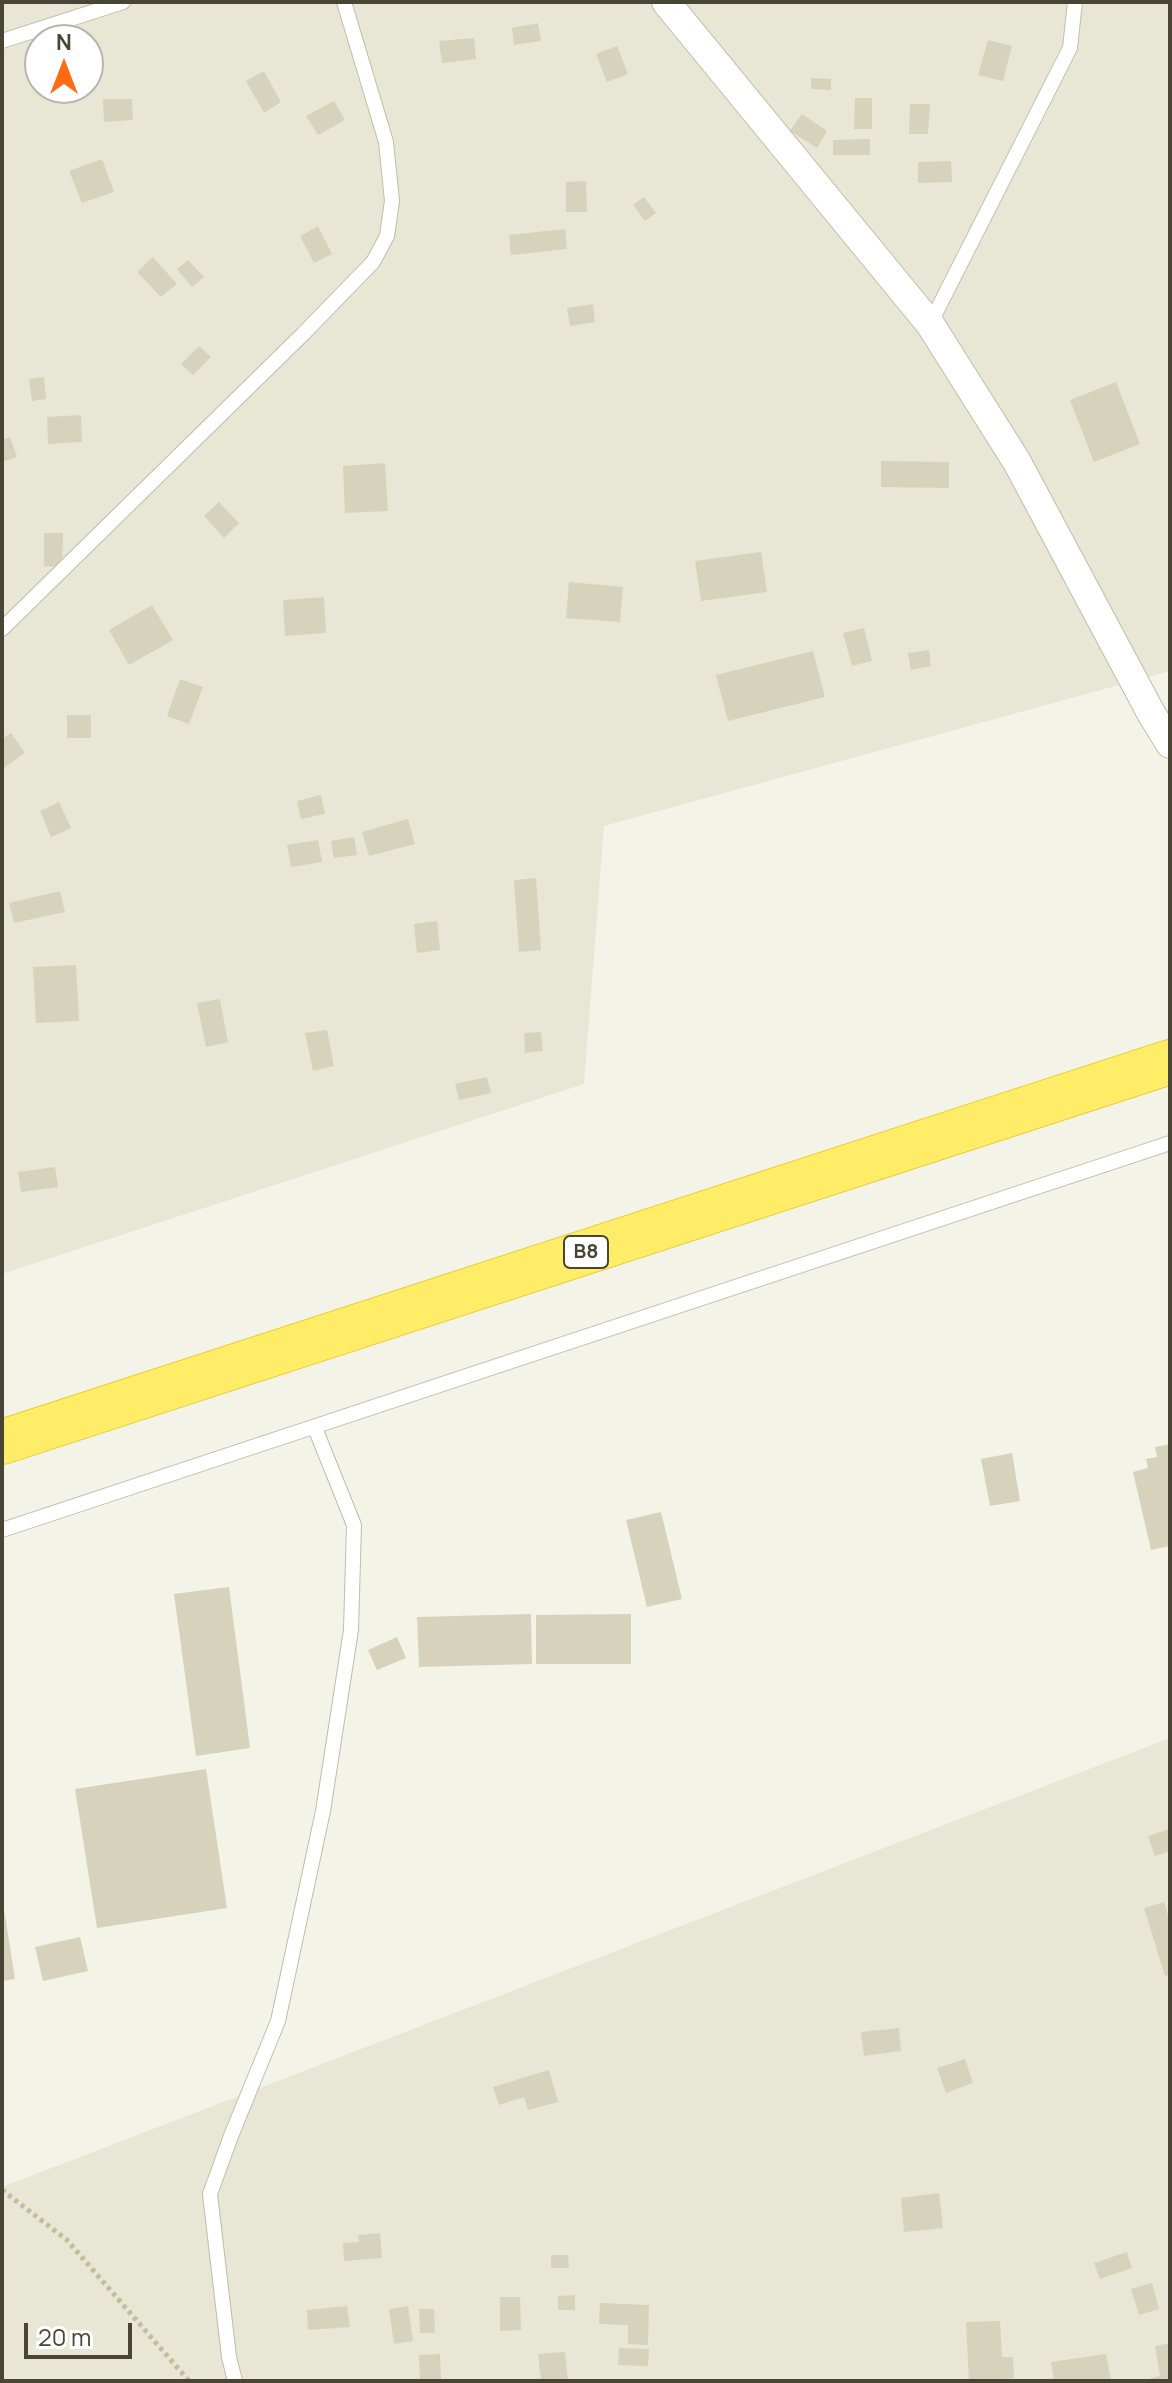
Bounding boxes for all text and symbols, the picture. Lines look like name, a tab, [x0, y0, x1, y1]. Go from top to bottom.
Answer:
north arrow	[24, 24, 104, 104]
text: N	[56, 27, 72, 57]
road number: B8	[564, 1236, 608, 1268]
scale bar	[28, 2307, 136, 2357]
text: 20 m	[38, 2320, 91, 2353]

